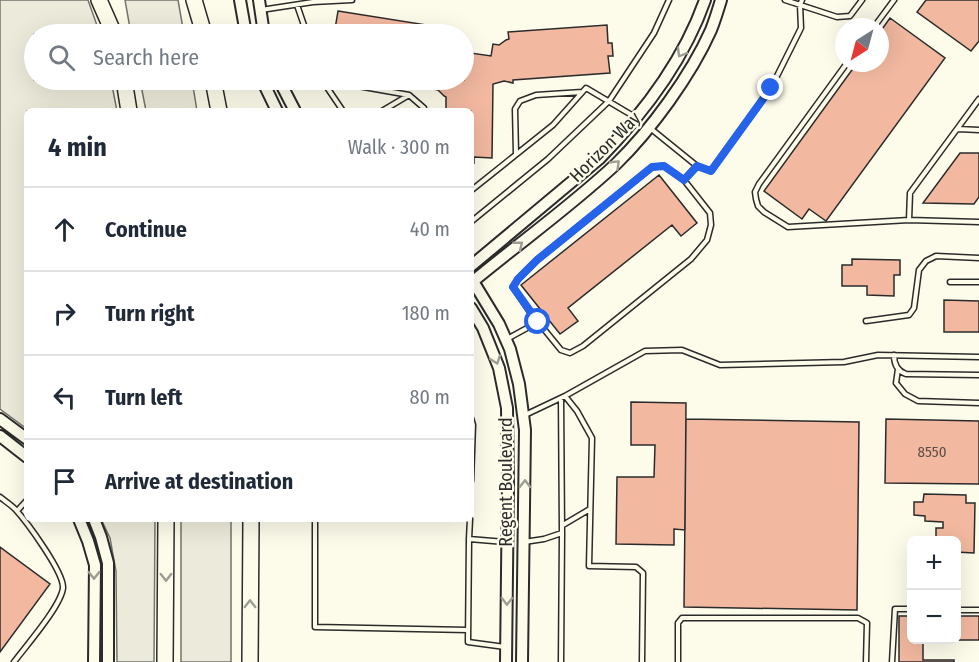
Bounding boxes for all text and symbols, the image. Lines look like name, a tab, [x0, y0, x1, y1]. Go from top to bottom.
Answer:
north arrow	[835, 18, 889, 72]
search box	[24, 24, 474, 90]
icon: search	[45, 41, 78, 74]
text: Search here	[93, 44, 199, 71]
one-way arrow	[677, 47, 688, 57]
route end	[757, 74, 783, 100]
street label: Horizon Way	[565, 107, 645, 187]
text: 4 min	[48, 132, 107, 163]
text: Walk · 300 m	[348, 135, 450, 159]
one-way arrow	[608, 160, 619, 171]
icon: ahead	[48, 213, 81, 246]
text: Continue	[105, 216, 187, 243]
text: 40 m	[410, 217, 450, 241]
one-way arrow	[512, 241, 523, 252]
icon: right	[48, 297, 81, 330]
text: Turn right	[105, 300, 194, 327]
text: 180 m	[402, 301, 450, 325]
route start	[524, 308, 550, 334]
one-way arrow	[489, 355, 502, 365]
icon: left	[48, 381, 81, 414]
text: Turn left	[105, 384, 183, 411]
text: 80 m	[410, 385, 450, 409]
street label: Regent Boulevard	[495, 417, 517, 547]
house number: 8550	[917, 443, 947, 461]
icon: arrive	[48, 465, 81, 498]
text: Arrive at destination	[105, 468, 293, 495]
one-way arrow	[519, 479, 531, 488]
map controls	[907, 536, 961, 644]
button: +	[907, 536, 961, 590]
one-way arrow	[88, 570, 101, 579]
one-way arrow	[160, 573, 172, 582]
button: −	[907, 590, 961, 644]
one-way arrow	[500, 596, 513, 605]
one-way arrow	[244, 599, 257, 608]

